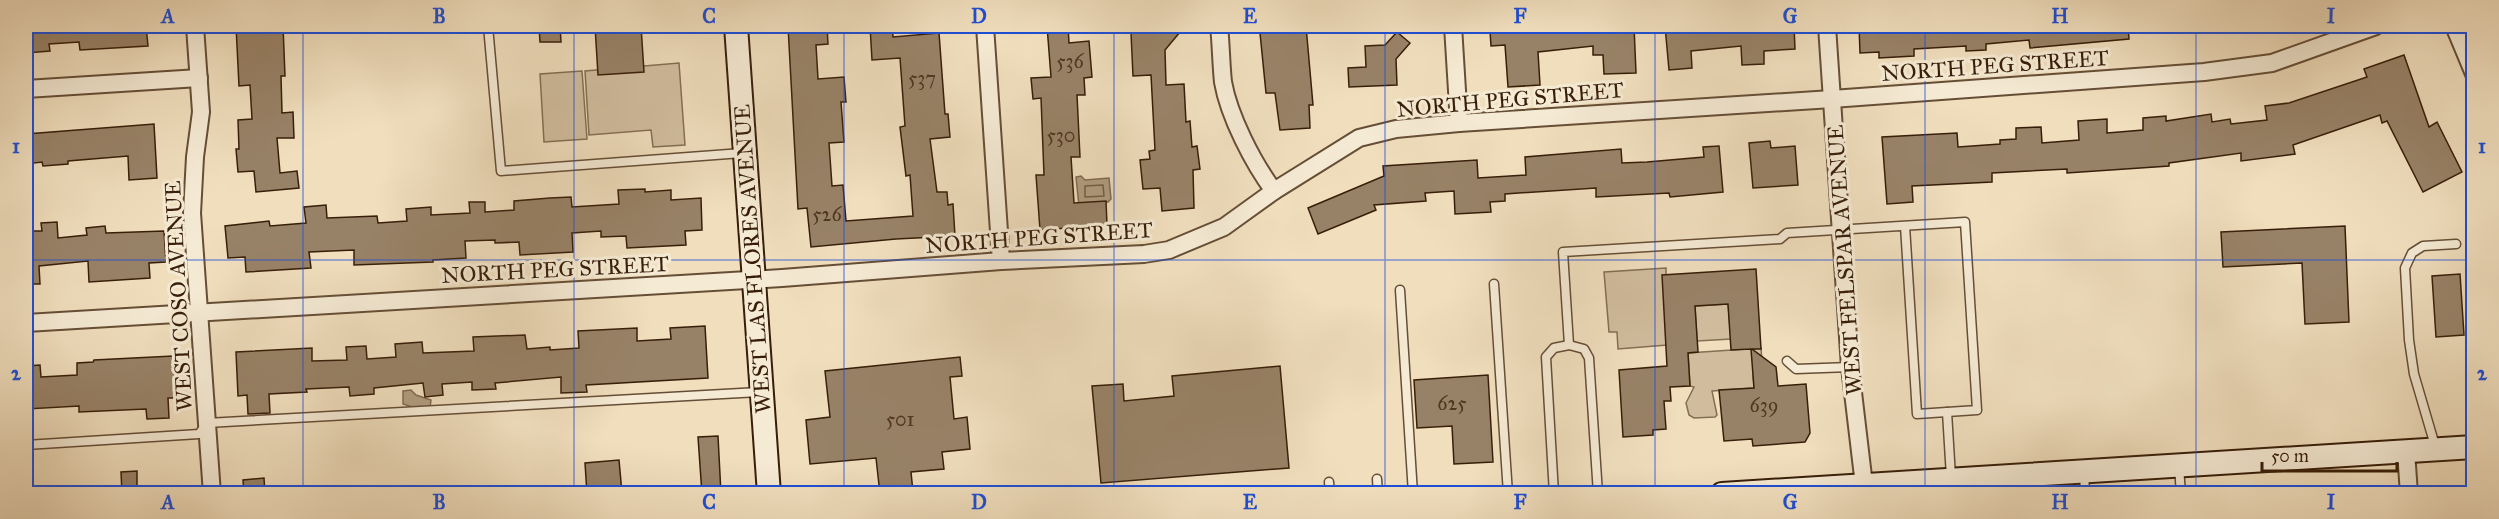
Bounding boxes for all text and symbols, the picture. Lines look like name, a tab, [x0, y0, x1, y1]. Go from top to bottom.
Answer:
text: A	[159, 4, 175, 28]
text: B	[432, 4, 446, 28]
text: C	[702, 4, 716, 28]
text: D	[971, 4, 987, 28]
text: E	[1243, 4, 1258, 28]
text: F	[1513, 4, 1527, 28]
text: G	[1783, 4, 1798, 28]
text: H	[2051, 4, 2069, 28]
text: I	[2327, 4, 2336, 28]
street label: NORTH PEG STREET	[1880, 44, 2110, 87]
house number: 536	[1056, 49, 1085, 73]
house number: 537	[908, 66, 936, 90]
street label: NORTH PEG STREET	[1395, 76, 1625, 123]
street label: WEST LAS FLORES AVENUE	[728, 103, 777, 415]
house number: 530	[1047, 123, 1075, 147]
street label: WEST FELSPAR AVENUE	[1822, 124, 1867, 396]
text: 1	[12, 134, 20, 158]
text: 1	[2478, 134, 2486, 158]
street label: WEST COSO AVENUE	[159, 180, 198, 412]
house number: 526	[812, 202, 842, 226]
street label: NORTH PEG STREET	[924, 216, 1154, 259]
street label: NORTH PEG STREET	[440, 250, 670, 289]
text: 2	[11, 361, 22, 385]
text: 2	[2477, 361, 2488, 385]
house number: 625	[1437, 391, 1467, 415]
house number: 639	[1750, 393, 1779, 417]
house number: 501	[886, 407, 914, 431]
scale bar	[2262, 435, 2397, 473]
text: 50 m	[2271, 445, 2309, 467]
text: A	[159, 490, 175, 514]
text: B	[432, 490, 446, 514]
text: C	[702, 490, 716, 514]
text: D	[971, 490, 987, 514]
text: E	[1243, 490, 1258, 514]
text: F	[1513, 490, 1527, 514]
text: G	[1783, 490, 1798, 514]
text: H	[2051, 490, 2069, 514]
text: I	[2327, 490, 2336, 514]

